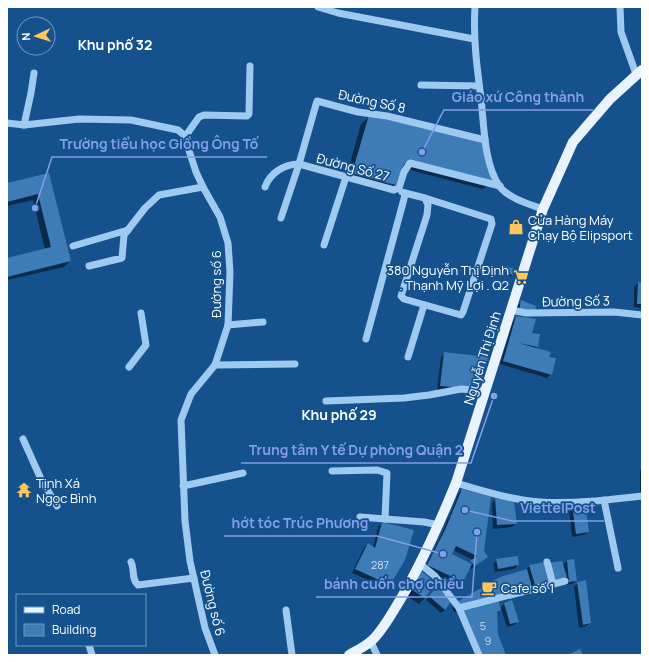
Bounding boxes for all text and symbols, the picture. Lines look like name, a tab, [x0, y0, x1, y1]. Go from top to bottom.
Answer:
north arrow	[16, 16, 56, 56]
text: N	[18, 32, 33, 41]
district label: Khu phố 32	[78, 35, 152, 54]
callout: Giáo xứ Công thành	[444, 84, 593, 110]
street label: Đường Số 8	[337, 85, 407, 117]
text: Giáo xứ Công thành	[452, 87, 584, 106]
callout: Trường tiểu học Giồng Ông Tố	[52, 131, 267, 157]
text: Trường tiểu học Giồng Ông Tố	[60, 134, 260, 153]
street label: Đường Số 27	[315, 149, 391, 185]
place label: Cửa Hàng Máy Chạy Bộ Elipsport	[528, 211, 633, 244]
shop icon: Cửa Hàng Máy Chạy Bộ Elipsport	[507, 218, 525, 236]
street label: Đường số 6	[207, 250, 225, 318]
place label: 380 Nguyễn Thị Định . Thạnh Mỹ Lợi . Q2	[387, 261, 509, 294]
supermarket icon: 380 Nguyễn Thị Định . Thạnh Mỹ Lợi . Q2	[512, 268, 530, 286]
street label: Đường Số 3	[542, 291, 610, 311]
street label: Nguyễn Thị Định	[459, 309, 505, 407]
district label: Khu phố 29	[301, 405, 377, 424]
callout: Trung tâm Y tế Dự phòng Quận 2	[241, 437, 471, 463]
text: Trung tâm Y tế Dự phòng Quận 2	[249, 440, 463, 459]
place label: Tịnh Xá Ngọc Bình	[36, 474, 97, 507]
temple icon: Tịnh Xá Ngọc Bình	[15, 481, 33, 499]
callout: ViettelPost	[512, 495, 604, 521]
text: ViettelPost	[520, 498, 596, 517]
callout: hớt tóc Trúc Phương	[224, 510, 377, 536]
text: hớt tóc Trúc Phương	[232, 513, 369, 532]
house number: 287	[371, 557, 389, 572]
street label: Đường số 6	[196, 568, 230, 638]
callout: bánh cuốn chợ chiều	[316, 571, 472, 597]
text: bánh cuốn chợ chiều	[324, 574, 464, 593]
cafe icon: Cafe số 1	[480, 579, 498, 597]
place label: Cafe số 1	[501, 579, 554, 597]
legend	[16, 594, 146, 646]
text: Road	[52, 601, 80, 618]
house number: 5	[480, 618, 486, 633]
text: Building	[52, 621, 96, 638]
house number: 9	[485, 633, 492, 648]

